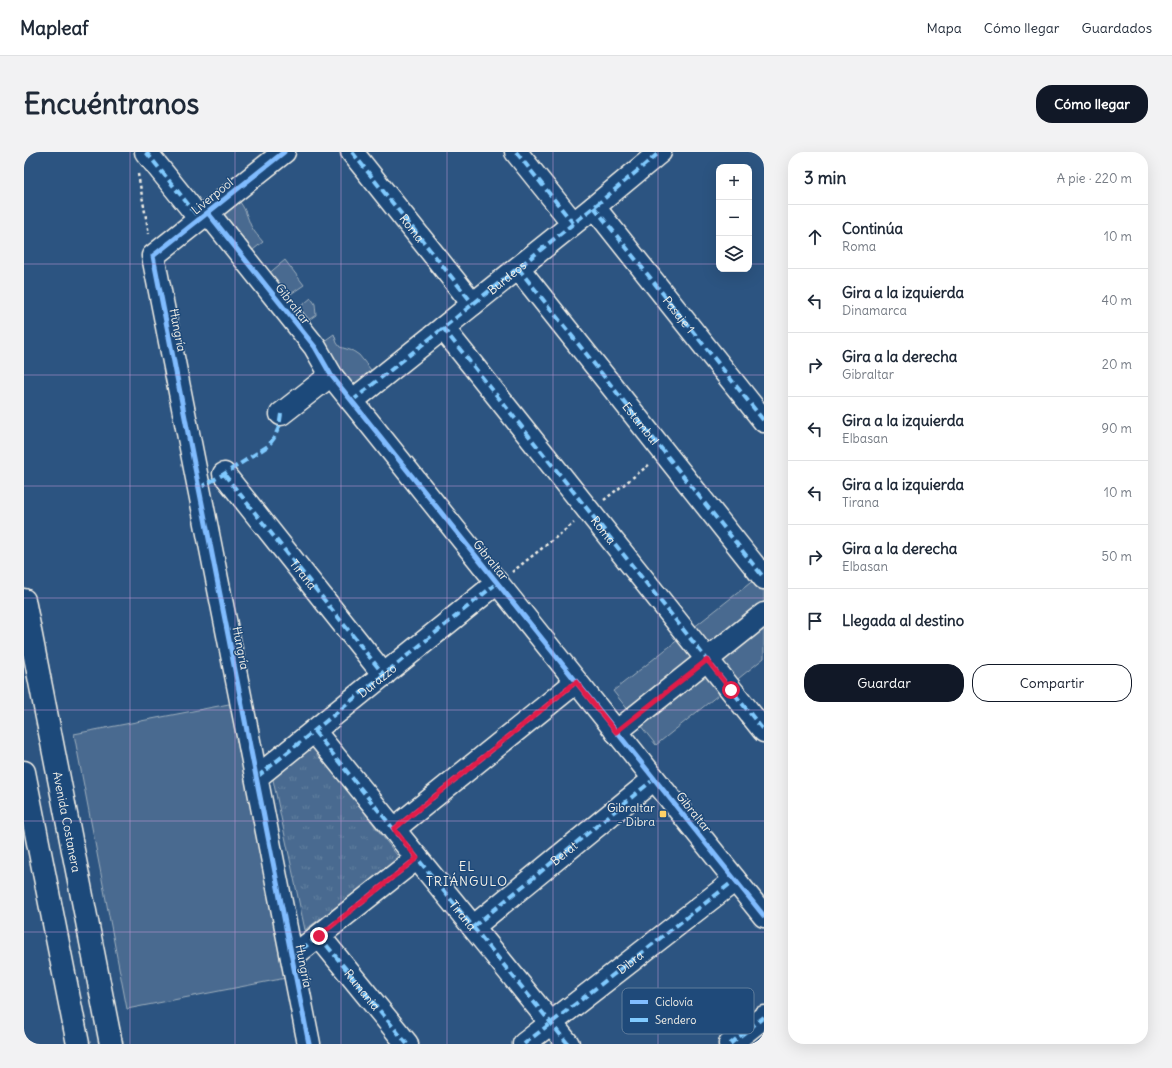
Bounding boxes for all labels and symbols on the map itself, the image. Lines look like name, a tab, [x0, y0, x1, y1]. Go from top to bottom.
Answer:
street label: Liverpool	[188, 175, 236, 217]
street label: Roma	[397, 211, 428, 245]
street label: Burdeos	[484, 257, 529, 297]
street label: Gibraltar	[272, 280, 314, 328]
street label: Pasaje 1	[660, 293, 698, 336]
street label: Hungría	[166, 307, 190, 353]
street label: Estambul	[620, 399, 663, 447]
street label: Roma	[588, 513, 620, 547]
street label: Gibraltar	[470, 537, 512, 583]
street label: Tirana	[287, 556, 320, 592]
street label: Hungría	[229, 625, 253, 671]
street label: Durazzo	[354, 660, 399, 700]
route start	[722, 681, 740, 699]
street label: Avenida Costanera	[50, 770, 85, 874]
street label: Gibraltar	[673, 789, 715, 835]
place label: Gibraltar - Dibra	[607, 800, 655, 829]
marker: Gibraltar - Dibra	[658, 809, 668, 819]
street label: Berat	[547, 838, 580, 868]
district label: EL TRIÁNGULO	[426, 858, 508, 890]
street label: Tirana	[447, 897, 480, 933]
route end	[310, 927, 328, 945]
street label: Hungría	[292, 943, 316, 989]
street label: Dibra	[614, 947, 646, 977]
street label: Rumania	[341, 966, 384, 1013]
legend	[622, 988, 754, 1034]
text: Ciclovía	[655, 995, 693, 1009]
text: Sendero	[655, 1013, 696, 1027]

